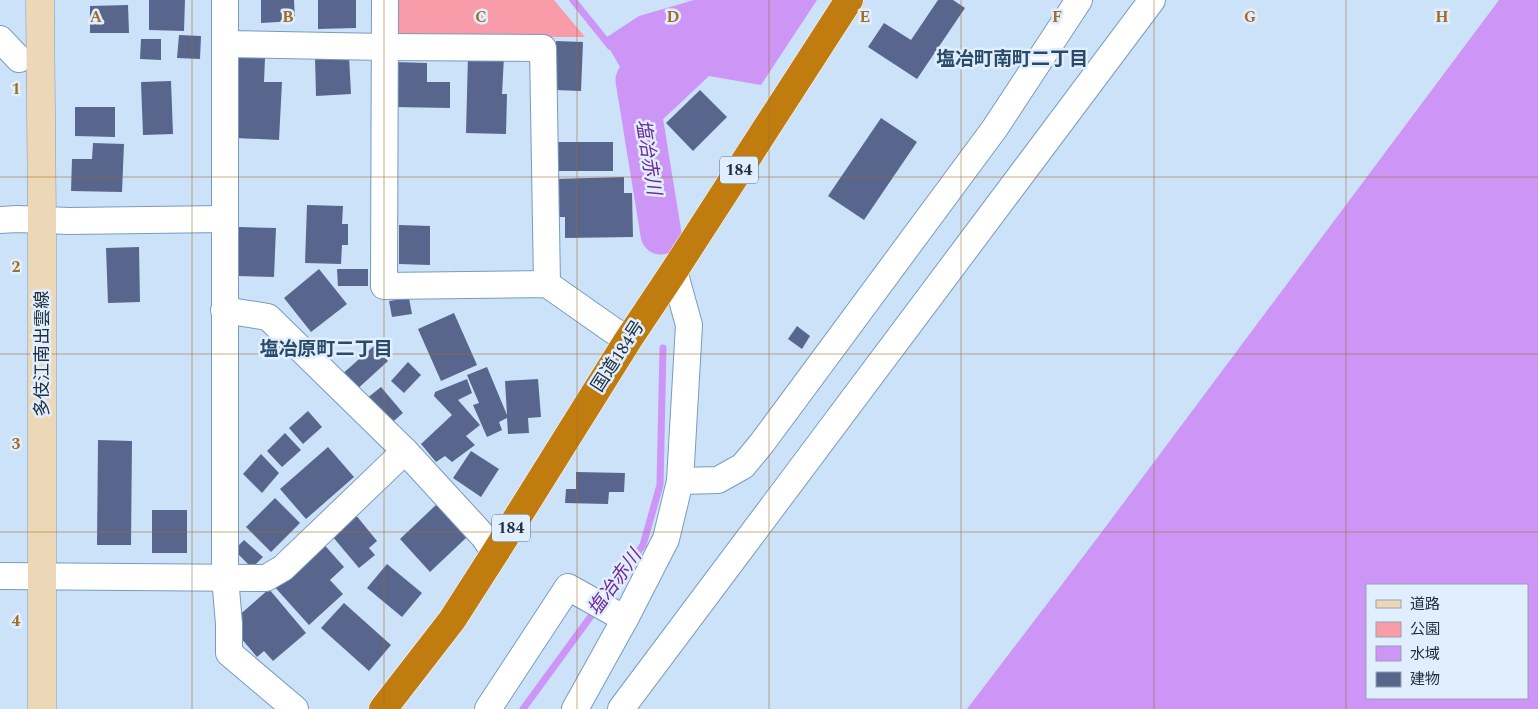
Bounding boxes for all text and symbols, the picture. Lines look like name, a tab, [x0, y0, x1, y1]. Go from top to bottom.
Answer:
text: A	[90, 5, 103, 29]
text: B	[282, 5, 294, 29]
text: C	[475, 5, 487, 29]
text: D	[667, 5, 680, 29]
text: E	[860, 5, 870, 29]
text: F	[1052, 5, 1062, 29]
text: G	[1244, 5, 1256, 29]
text: H	[1435, 5, 1449, 29]
district label: 塩冶町南町二丁目	[936, 45, 1088, 74]
text: 1	[12, 77, 20, 101]
water label: 塩冶赤川	[628, 117, 669, 199]
road number: 184	[720, 156, 758, 184]
text: 2	[12, 255, 21, 279]
street label: 多伎江南出雲線	[29, 291, 56, 417]
street label: 国道184号	[585, 315, 651, 397]
district label: 塩冶原町二丁目	[259, 335, 393, 364]
text: 3	[12, 432, 21, 456]
road number: 184	[492, 514, 530, 542]
water label: 塩冶赤川	[581, 542, 650, 622]
legend	[1366, 584, 1528, 699]
text: 道路	[1410, 593, 1440, 616]
text: 4	[12, 609, 21, 633]
text: 公園	[1410, 618, 1440, 641]
text: 水域	[1410, 643, 1440, 666]
text: 建物	[1410, 668, 1440, 691]

